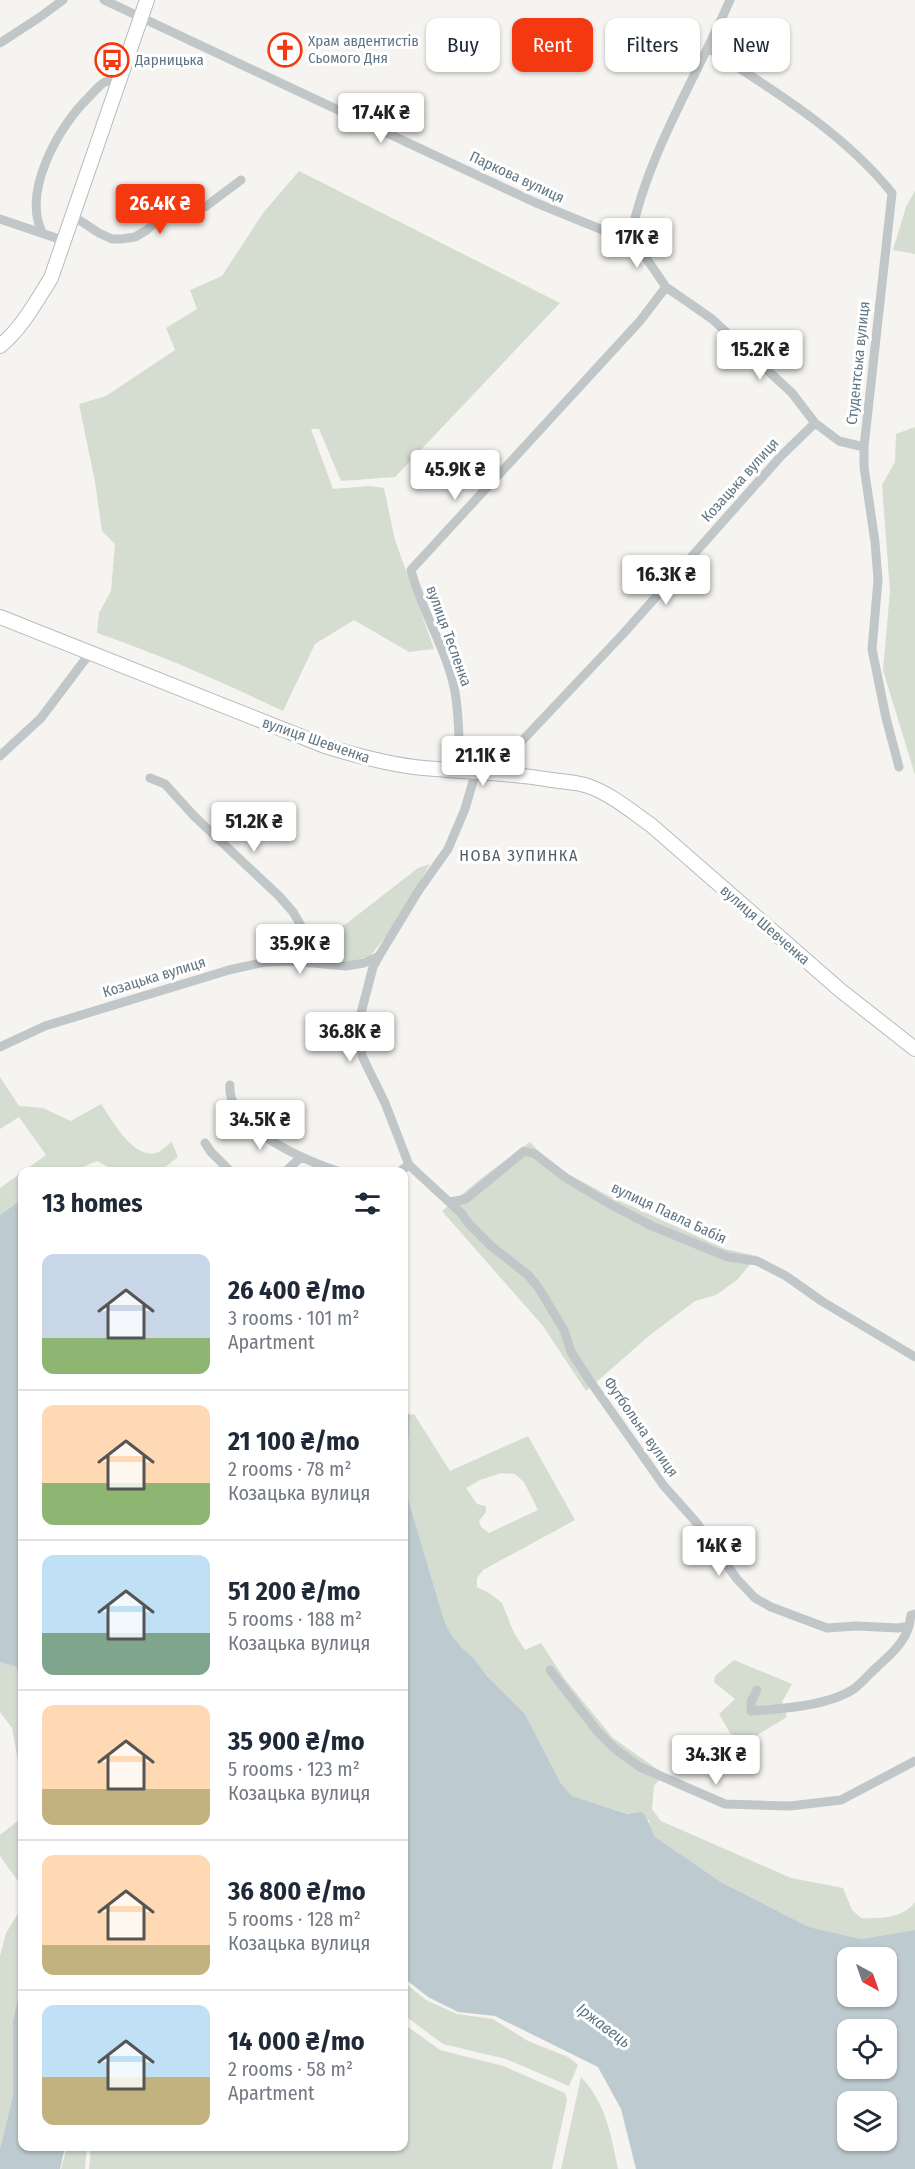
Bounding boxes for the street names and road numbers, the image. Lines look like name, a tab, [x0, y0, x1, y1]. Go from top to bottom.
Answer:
street label: Паркова вулиця	[467, 147, 567, 207]
street label: Студентська вулиця	[843, 300, 873, 426]
street label: Козацька вулиця	[698, 434, 782, 526]
street label: вулиця Тесленка	[422, 583, 476, 689]
street label: вулиця Шевченка	[260, 713, 372, 767]
street label: вулиця Шевченка	[717, 881, 813, 969]
street label: Козацька вулиця	[100, 953, 208, 1001]
street label: вулиця Павла Бабія	[608, 1178, 730, 1248]
street label: Футбольна вулиця	[600, 1374, 682, 1480]

